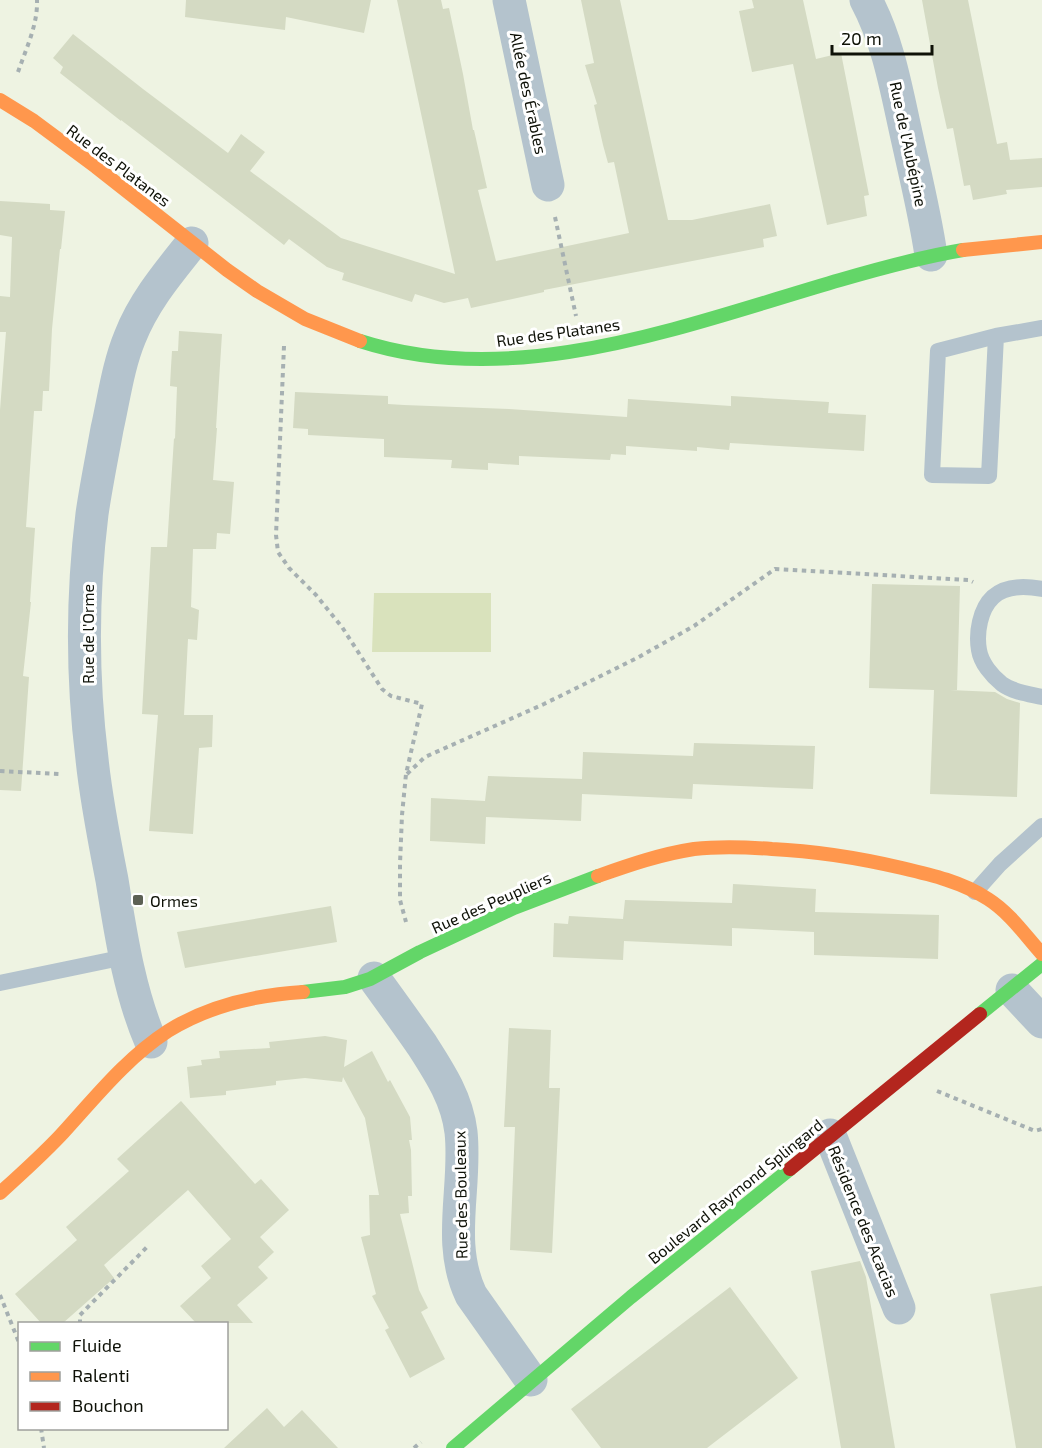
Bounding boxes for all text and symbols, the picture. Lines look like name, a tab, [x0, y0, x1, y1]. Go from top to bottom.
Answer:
scale bar	[832, 18, 932, 56]
text: 20 m	[841, 27, 882, 49]
street label: Allée des Érables	[507, 30, 551, 156]
street label: Rue de l'Aubépine	[886, 80, 932, 208]
street label: Rue des Platanes	[64, 120, 174, 210]
street label: Rue des Platanes	[495, 314, 621, 350]
street label: Rue de l'Orme	[78, 584, 97, 684]
street label: Rue des Peupliers	[428, 867, 554, 937]
place label: Ormes	[150, 891, 198, 910]
marker: Ormes	[131, 893, 145, 907]
street label: Boulevard Raymond Splingard	[644, 1115, 826, 1267]
street label: Rue des Bouleaux	[449, 1130, 471, 1259]
street label: Résidence des Acacias	[825, 1142, 903, 1300]
legend	[18, 1322, 228, 1430]
text: Fluide	[72, 1334, 122, 1356]
text: Ralenti	[72, 1364, 130, 1386]
text: Bouchon	[72, 1394, 144, 1416]

